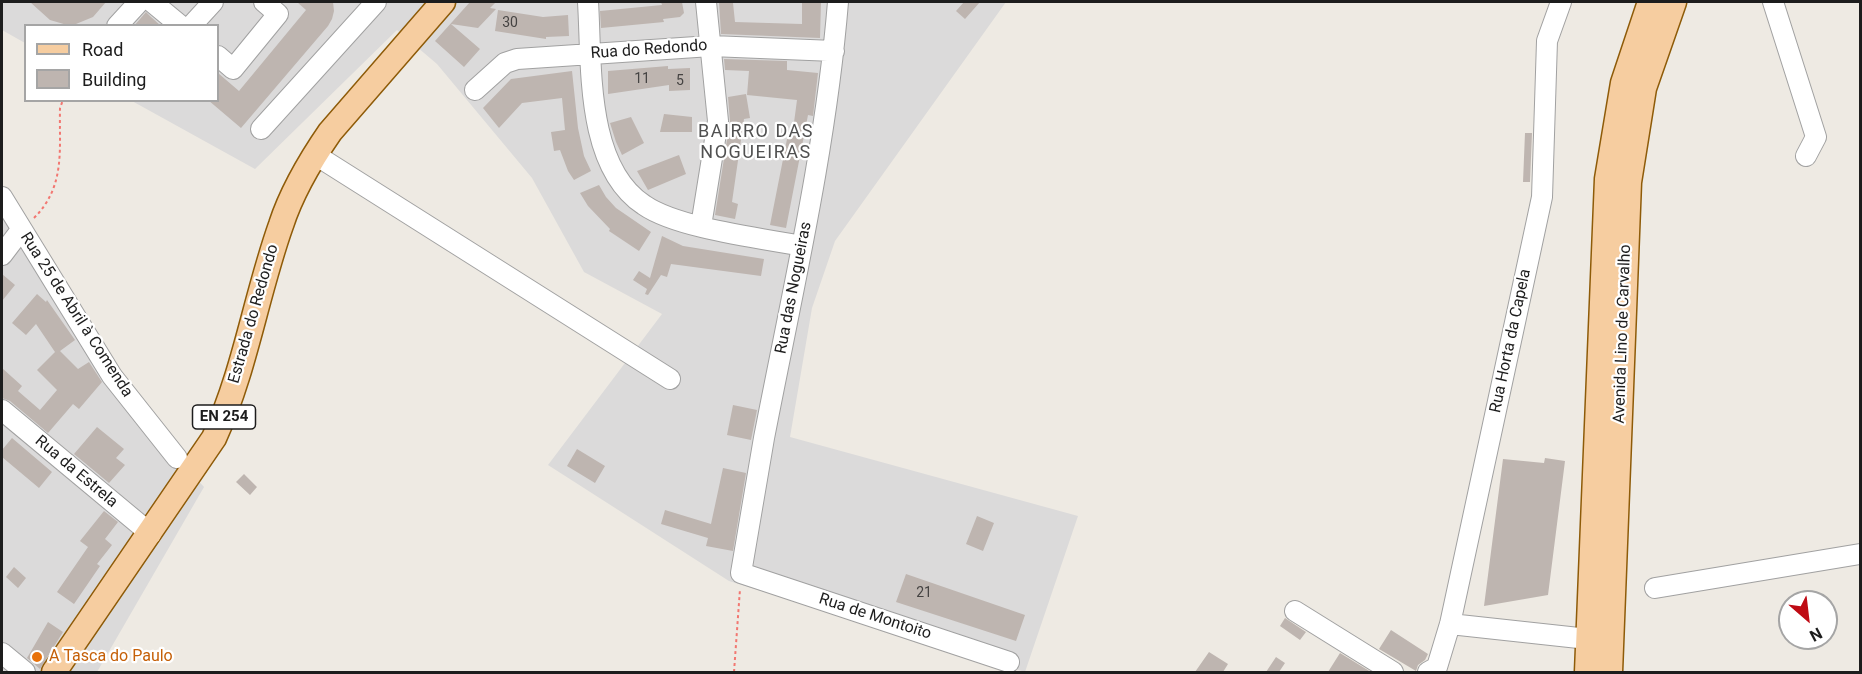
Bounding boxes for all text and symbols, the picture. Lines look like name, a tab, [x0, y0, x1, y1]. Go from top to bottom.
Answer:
house number: 30	[502, 15, 518, 31]
legend	[24, 24, 219, 102]
street label: Rua do Redondo	[590, 36, 708, 64]
text: Road	[82, 39, 123, 60]
text: Building	[82, 69, 146, 90]
house number: 11	[634, 71, 650, 87]
house number: 5	[676, 73, 684, 89]
district label: BAIRRO DAS NOGUEIRAS	[698, 121, 814, 164]
street label: Rua das Nogueiras	[772, 220, 816, 356]
street label: Rua 25 de Abril à Comenda	[15, 229, 137, 401]
street label: Estrada do Redondo	[225, 242, 283, 386]
street label: Avenida Lino de Carvalho	[1610, 244, 1636, 424]
street label: Rua Horta da Capela	[1486, 267, 1536, 415]
road number: EN 254	[192, 405, 256, 429]
street label: Rua da Estrela	[31, 432, 121, 512]
house number: 21	[916, 585, 932, 601]
street label: Rua de Montoito	[816, 590, 934, 644]
north arrow	[1778, 590, 1838, 650]
text: N	[1806, 624, 1825, 646]
place label: A Tasca do Paulo	[49, 647, 173, 667]
marker: A Tasca do Paulo	[30, 650, 44, 664]

